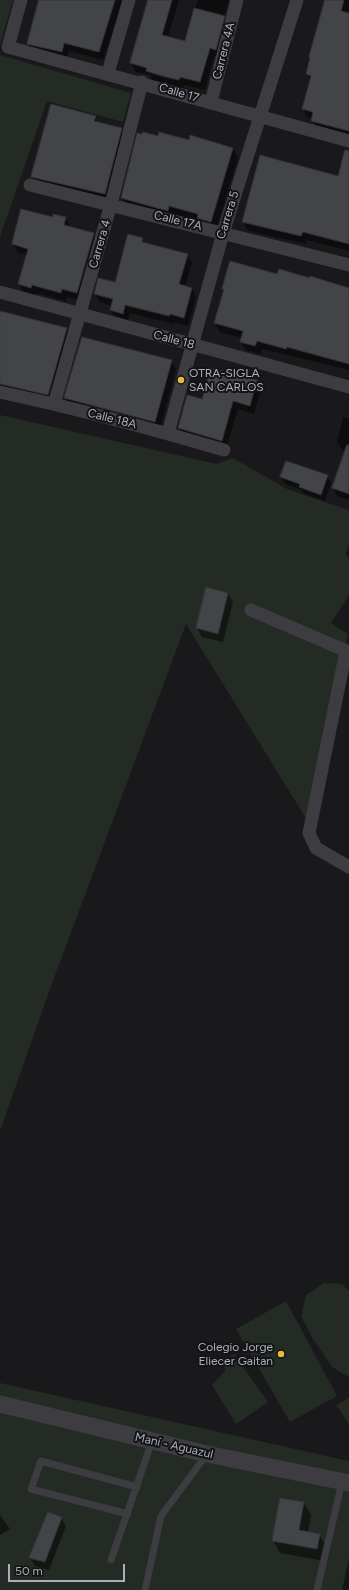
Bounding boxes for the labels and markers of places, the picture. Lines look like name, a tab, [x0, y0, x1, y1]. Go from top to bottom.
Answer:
place label: OTRA-SIGLA SAN CARLOS	[189, 366, 264, 394]
marker: OTRA-SIGLA SAN CARLOS	[176, 375, 186, 385]
place label: Colegio Jorge Eliecer Gaitan	[198, 1340, 273, 1368]
marker: Colegio Jorge Eliecer Gaitan	[276, 1349, 286, 1359]

